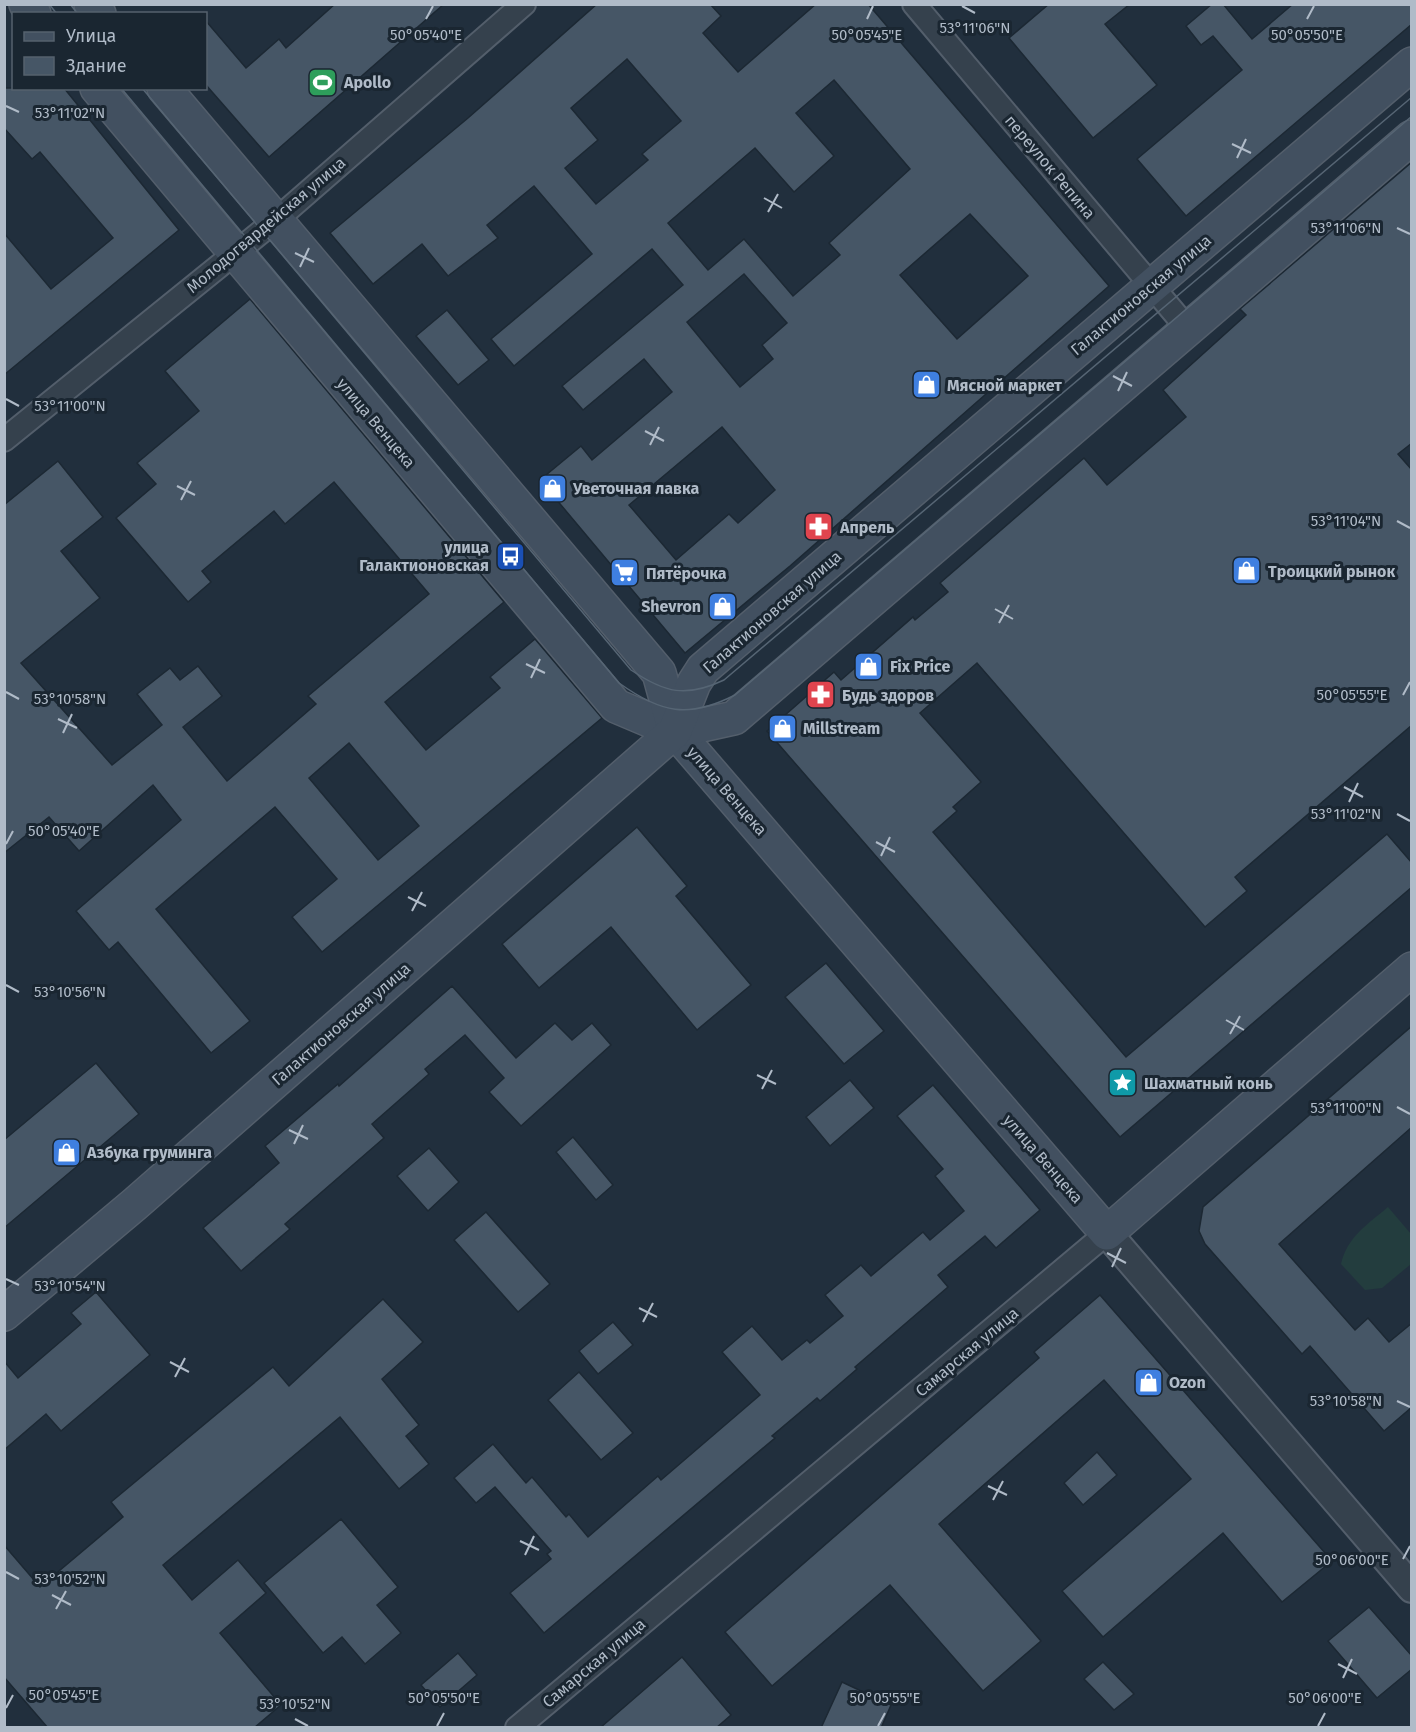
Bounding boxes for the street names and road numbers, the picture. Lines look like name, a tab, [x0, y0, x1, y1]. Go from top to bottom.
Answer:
street label: переулок Репина	[1001, 111, 1099, 223]
street label: Молодогвардейская улица	[183, 153, 349, 297]
street label: Галактионовская улица	[1067, 231, 1215, 359]
street label: улица Венцека	[333, 374, 419, 472]
street label: Галактионовская улица	[699, 547, 845, 677]
street label: улица Венцека	[683, 743, 771, 839]
street label: Галактионовская улица	[268, 959, 414, 1089]
street label: улица Венцека	[999, 1111, 1087, 1207]
street label: Самарская улица	[912, 1303, 1022, 1401]
street label: Самарская улица	[539, 1614, 649, 1712]

